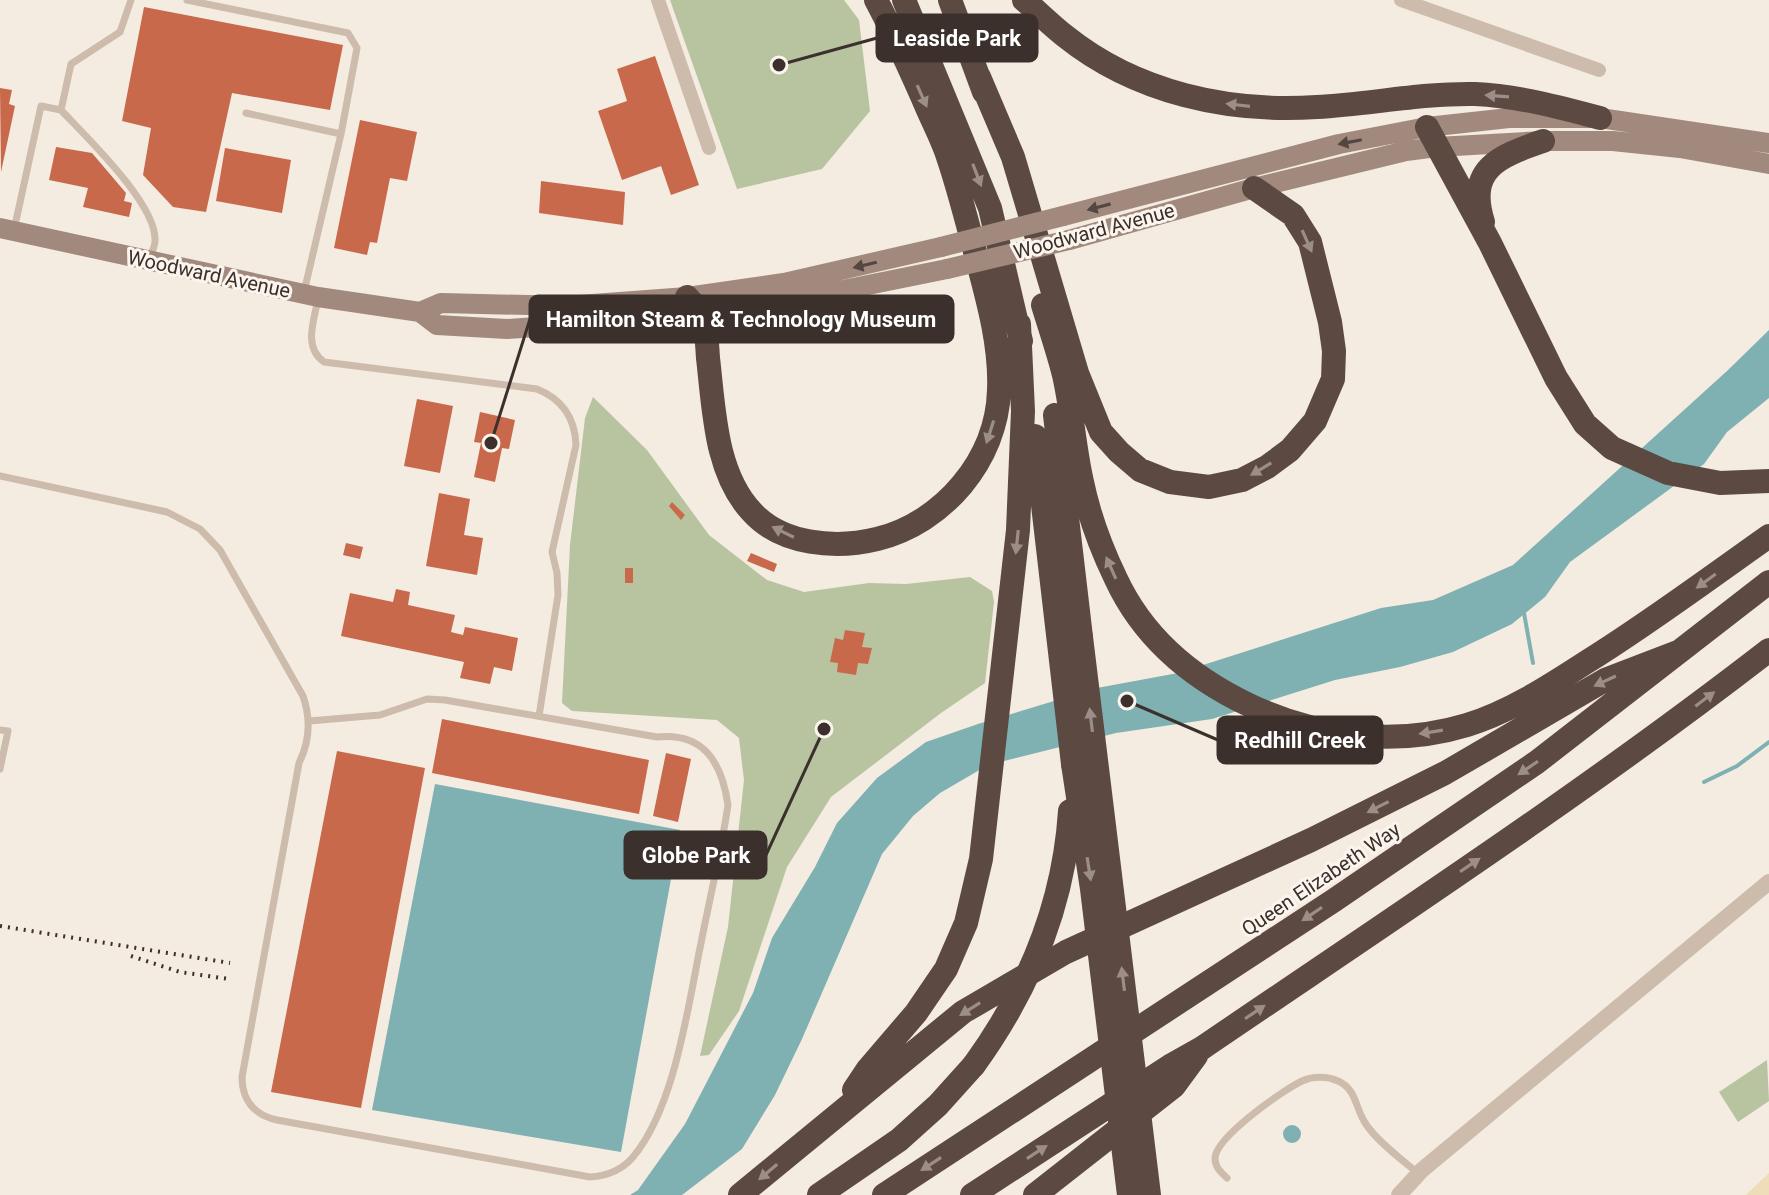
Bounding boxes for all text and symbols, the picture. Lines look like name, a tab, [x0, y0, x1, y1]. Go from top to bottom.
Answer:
callout: Leaside Park	[877, 15, 1037, 61]
text: Leaside Park	[893, 26, 1021, 51]
one-way arrow	[915, 84, 928, 108]
one-way arrow	[1484, 89, 1509, 102]
one-way arrow	[1225, 98, 1250, 111]
one-way arrow	[1338, 136, 1363, 149]
one-way arrow	[971, 163, 984, 187]
street label: Woodward Avenue	[1011, 198, 1177, 264]
one-way arrow	[1086, 201, 1111, 213]
one-way arrow	[1300, 230, 1314, 253]
street label: Woodward Avenue	[125, 245, 293, 303]
one-way arrow	[852, 259, 877, 271]
callout: Hamilton Steam & Technology Museum	[530, 296, 953, 342]
text: Hamilton Steam & Technology Museum	[546, 307, 936, 332]
one-way arrow	[983, 420, 995, 444]
one-way arrow	[1250, 462, 1272, 476]
one-way arrow	[771, 525, 794, 539]
one-way arrow	[1010, 530, 1023, 555]
one-way arrow	[1104, 556, 1117, 580]
one-way arrow	[1695, 573, 1716, 589]
one-way arrow	[1594, 674, 1617, 688]
one-way arrow	[1695, 691, 1715, 707]
one-way arrow	[1085, 708, 1098, 733]
callout: Redhill Creek	[1218, 717, 1382, 763]
one-way arrow	[1418, 726, 1443, 739]
text: Redhill Creek	[1234, 728, 1366, 753]
one-way arrow	[1517, 761, 1538, 776]
one-way arrow	[1367, 800, 1390, 814]
street label: Queen Elizabeth Way	[1237, 817, 1405, 941]
callout: Globe Park	[625, 832, 766, 878]
text: Globe Park	[642, 843, 751, 868]
one-way arrow	[1083, 857, 1096, 882]
one-way arrow	[1459, 858, 1480, 873]
one-way arrow	[1302, 907, 1323, 922]
one-way arrow	[1116, 966, 1129, 991]
one-way arrow	[959, 1001, 981, 1015]
one-way arrow	[1245, 1005, 1266, 1020]
one-way arrow	[1026, 1146, 1048, 1160]
one-way arrow	[920, 1157, 942, 1171]
one-way arrow	[758, 1163, 778, 1180]

